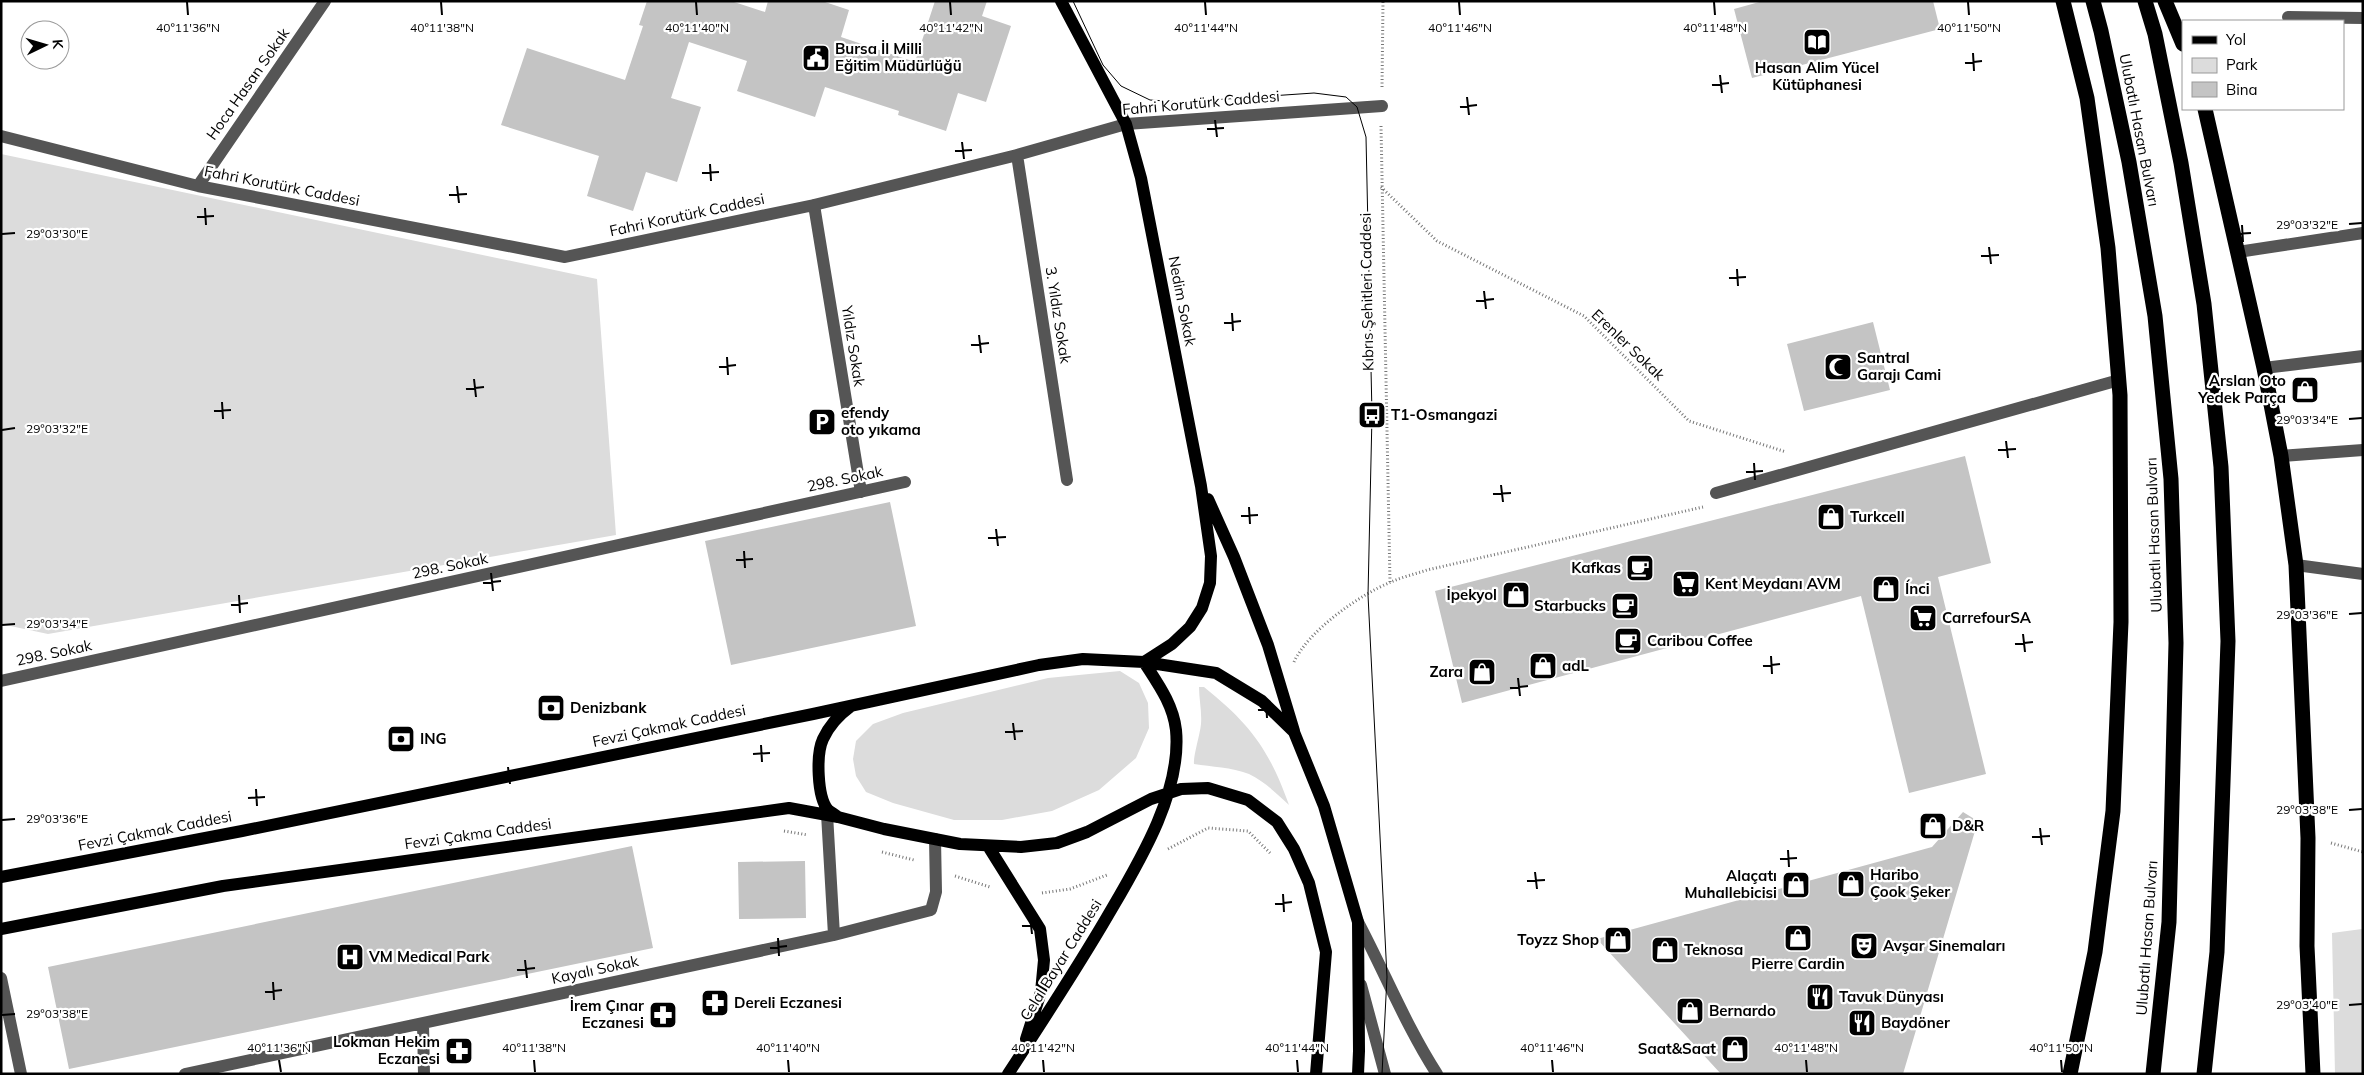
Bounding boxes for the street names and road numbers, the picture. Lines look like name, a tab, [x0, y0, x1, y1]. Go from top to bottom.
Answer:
street label: Hoca Hasan Sokak	[202, 24, 293, 143]
street label: Ulubatlı Hasan Bulvarı	[2115, 52, 2164, 208]
street label: Fahri Korutürk Caddesi	[1121, 86, 1280, 119]
street label: Fahri Korutürk Caddesi	[203, 161, 361, 210]
street label: Fahri Korutürk Caddesi	[608, 189, 766, 240]
street label: Kıbrıs Şehitleri Caddesi	[1356, 213, 1377, 371]
street label: Nedim Sokak	[1164, 254, 1201, 348]
street label: 3. Yıldız Sokak	[1041, 265, 1076, 365]
street label: Yıldız Sokak	[838, 303, 869, 388]
street label: Erenler Sokak	[1588, 305, 1669, 384]
street label: Ulubatlı Hasan Bulvarı	[2141, 457, 2166, 613]
street label: 298. Sokak	[805, 461, 885, 496]
street label: 298. Sokak	[410, 548, 490, 583]
street label: 298. Sokak	[14, 635, 94, 670]
street label: Fevzi Çakmak Caddesi	[591, 700, 747, 751]
street label: Fevzi Çakmak Caddesi	[76, 806, 233, 855]
street label: Fevzi Çakma Caddesi	[403, 814, 553, 853]
street label: Ulubatlı Hasan Bulvarı	[2132, 860, 2161, 1016]
street label: Celal Bayar Caddesi	[1016, 896, 1106, 1024]
street label: Kayalı Sokak	[550, 951, 640, 988]

